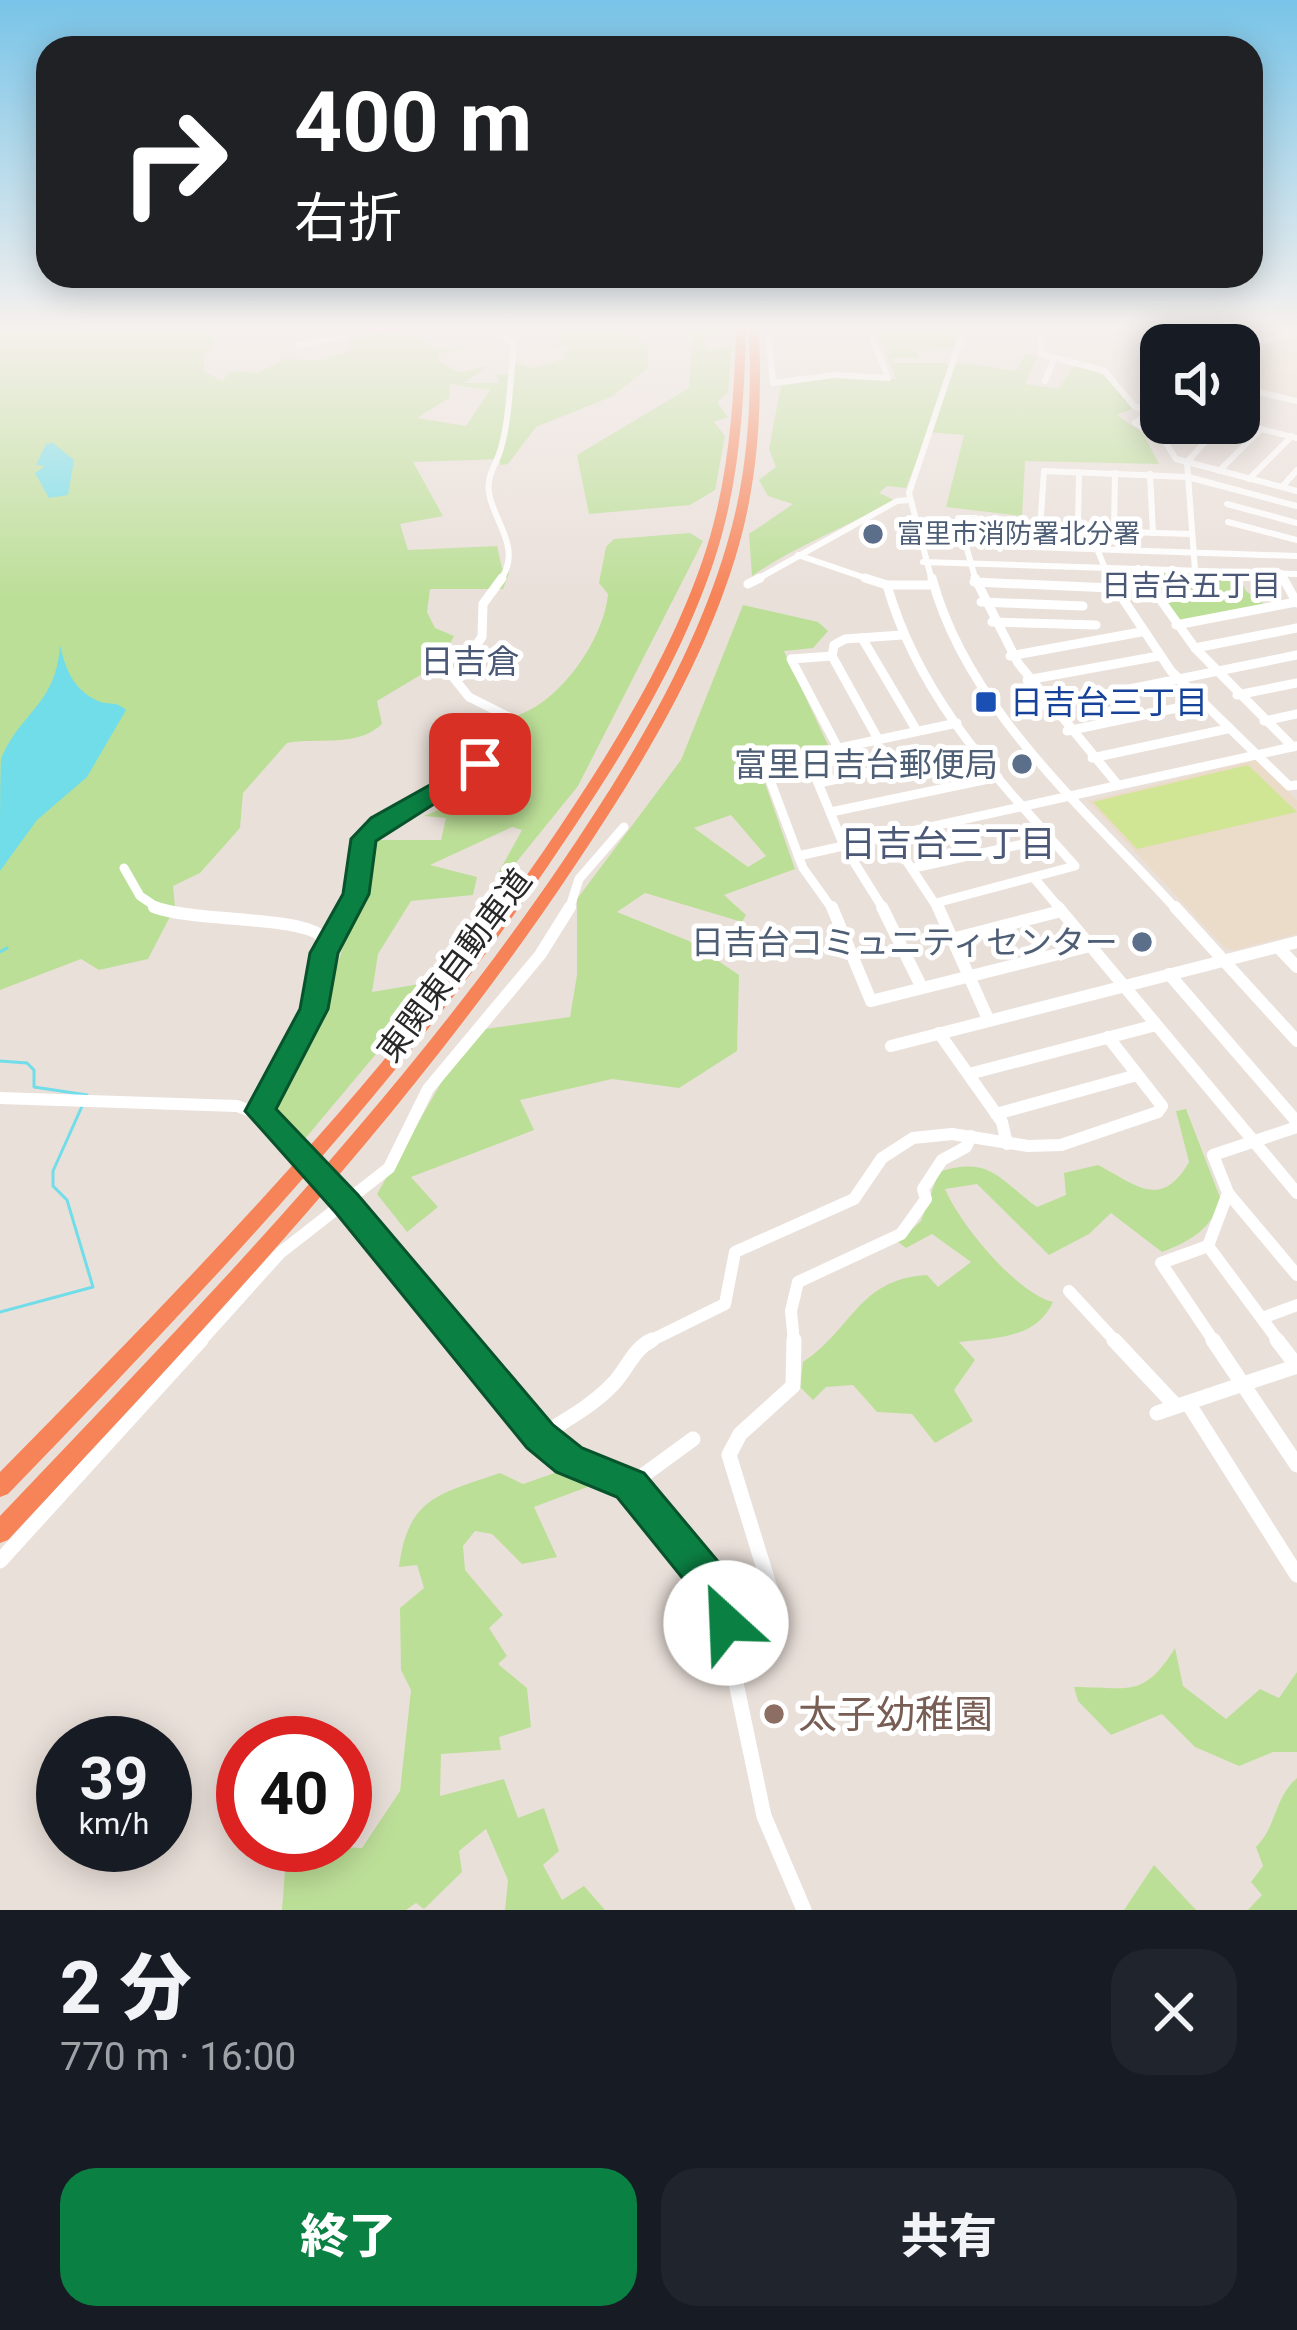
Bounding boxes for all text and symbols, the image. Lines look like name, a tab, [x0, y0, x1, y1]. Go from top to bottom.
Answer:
text: 400 m	[294, 73, 532, 172]
icon: right	[96, 84, 252, 240]
text: 右折	[294, 187, 402, 250]
map controls	[1140, 324, 1260, 444]
button: sound	[1140, 324, 1260, 444]
place label: 富里市消防署北分署	[897, 518, 1140, 550]
marker: 富里市消防署北分署	[860, 521, 886, 547]
district label: 日吉台五丁目	[1101, 568, 1281, 603]
district label: 日吉倉	[421, 642, 520, 681]
place label: 日吉台三丁目	[1010, 683, 1208, 722]
marker: 日吉台三丁目	[973, 689, 999, 715]
pin	[429, 713, 531, 815]
icon: arrive	[447, 731, 513, 797]
place label: 富里日吉台郵便局	[734, 745, 998, 784]
marker: 富里日吉台郵便局	[1009, 751, 1035, 777]
district label: 日吉台三丁目	[840, 823, 1056, 865]
street label: 東関東自動車道	[369, 861, 539, 1069]
place label: 日吉台コミュニティセンター	[691, 923, 1118, 962]
marker: 日吉台コミュニティセンター	[1129, 929, 1155, 955]
position arrow	[663, 1560, 789, 1686]
place label: 太子幼稚園	[798, 1692, 993, 1738]
marker: 太子幼稚園	[761, 1701, 787, 1727]
speed limit sign: 40	[216, 1716, 372, 1872]
text: 39	[80, 1743, 148, 1814]
text: km/h	[79, 1806, 149, 1841]
text: 2 分	[60, 1946, 191, 2031]
button: close	[1111, 1949, 1237, 2075]
text: 770 m · 16:00	[60, 2034, 296, 2080]
button: 終了	[60, 2168, 637, 2306]
button: 共有	[661, 2168, 1237, 2306]

